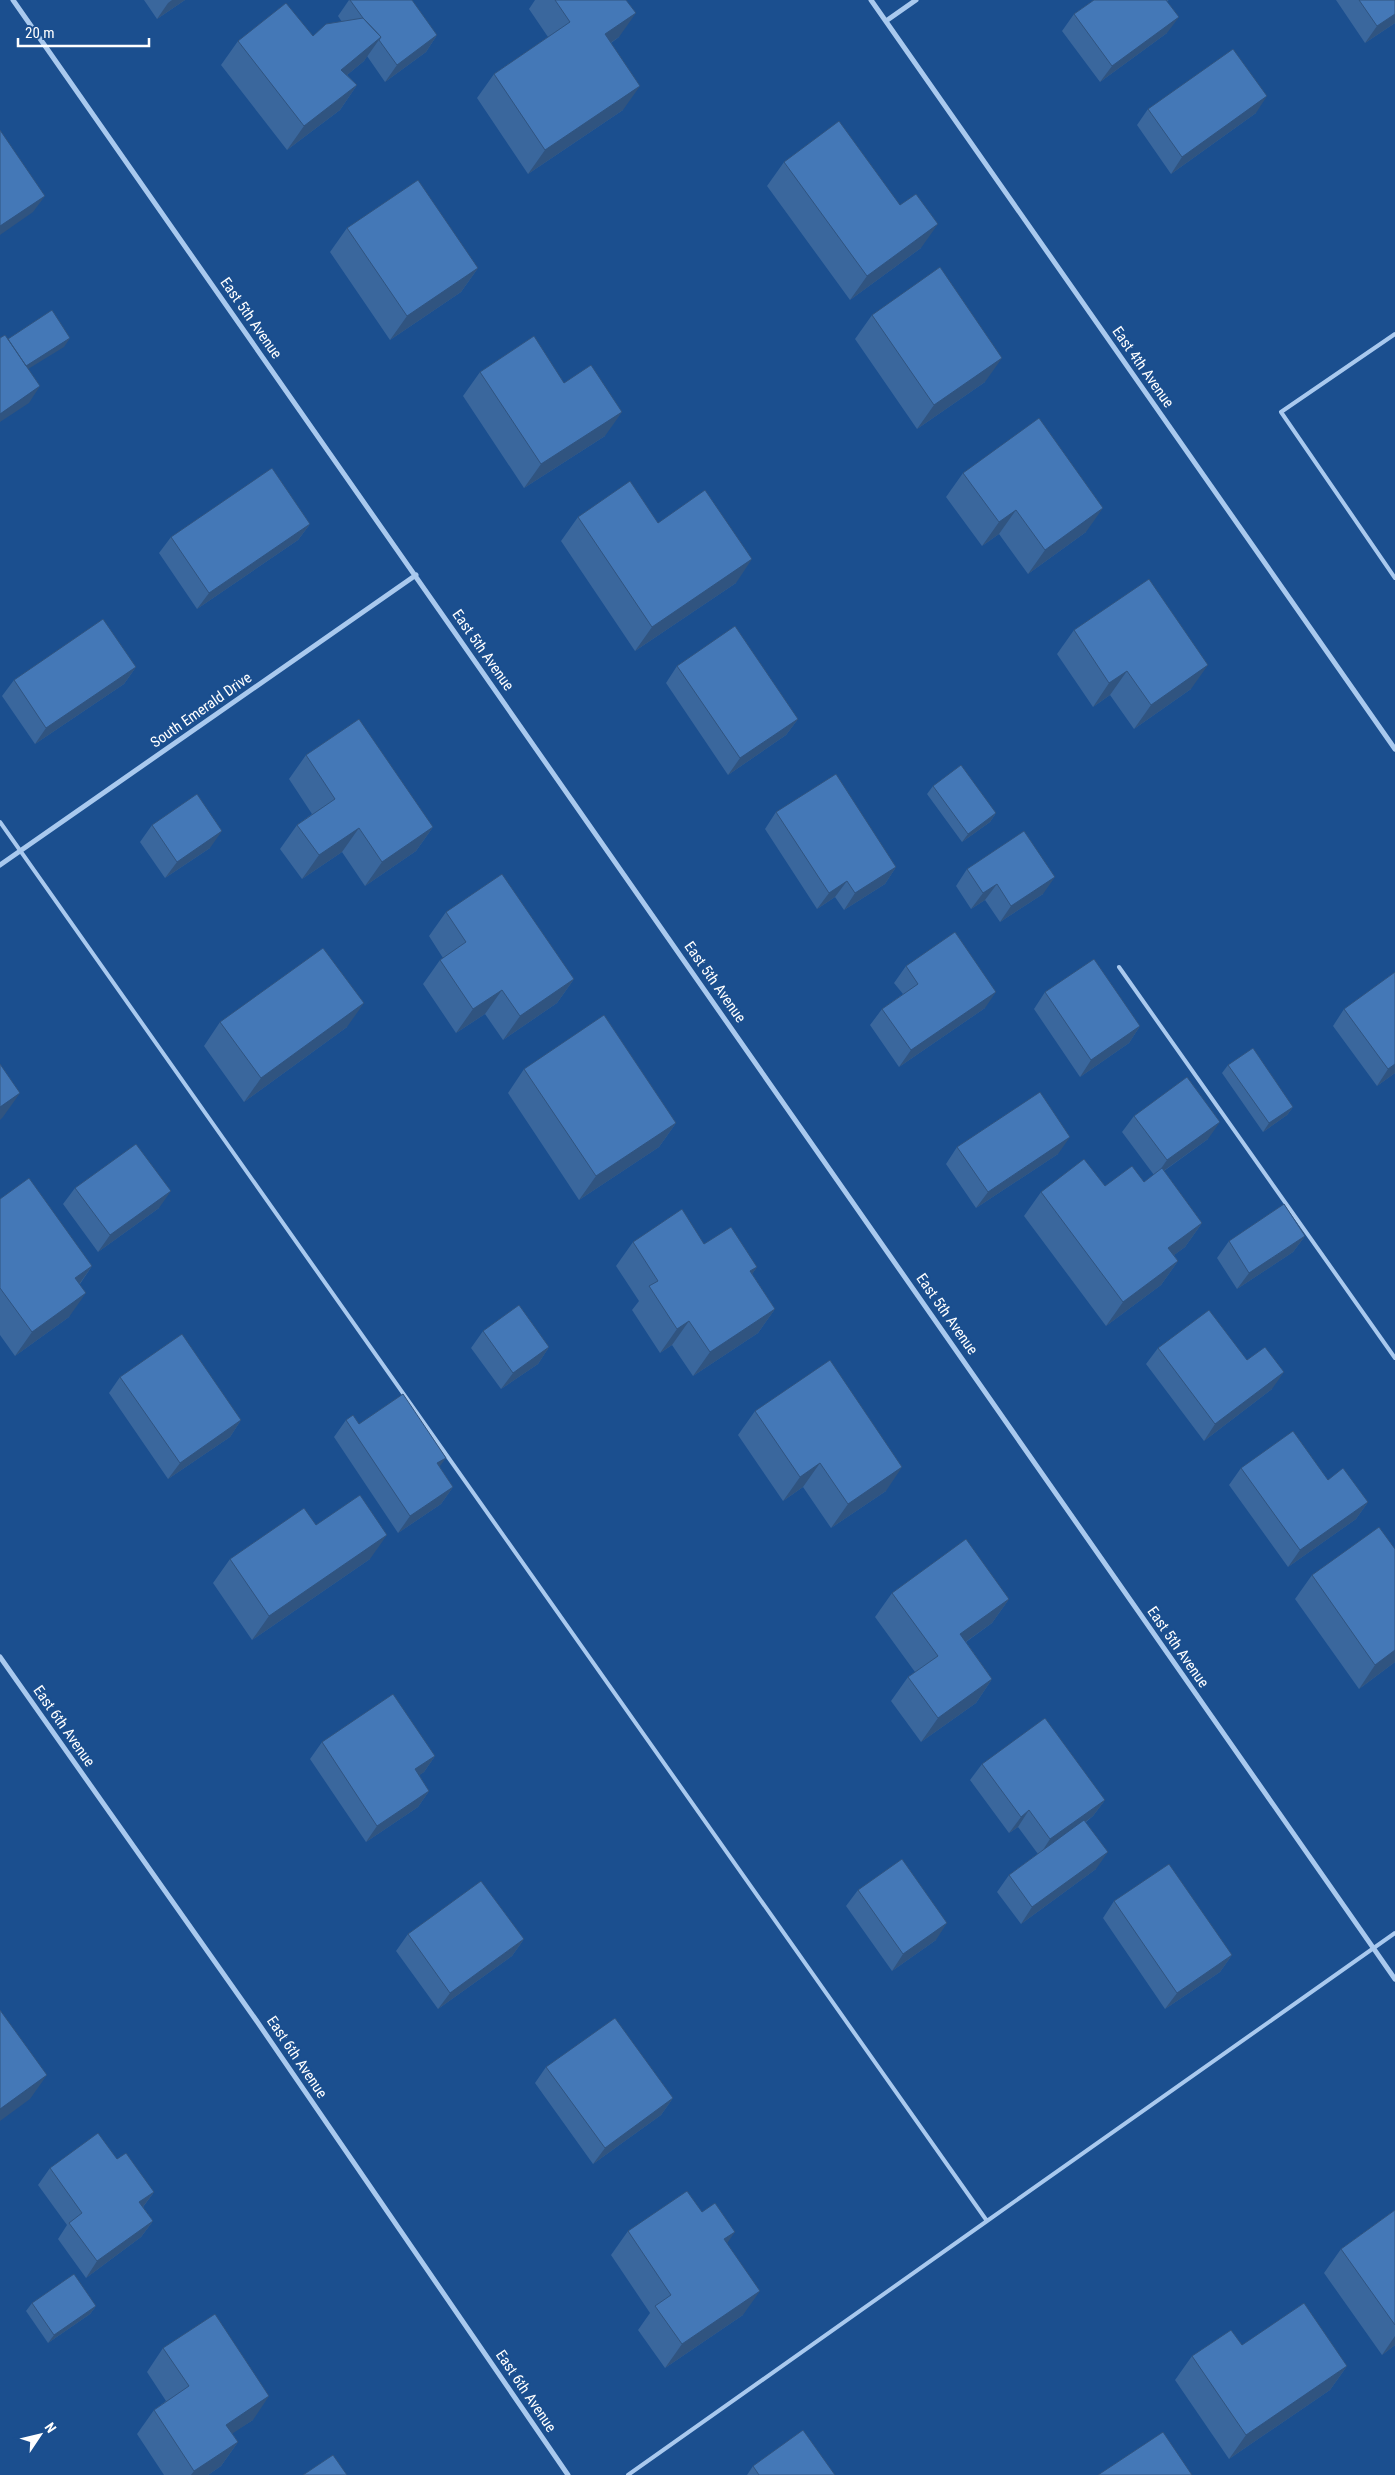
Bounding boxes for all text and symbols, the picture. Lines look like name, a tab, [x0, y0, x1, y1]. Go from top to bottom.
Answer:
scale bar	[18, 15, 149, 47]
text: 20 m	[25, 24, 55, 42]
street label: East 5th Avenue	[216, 274, 286, 362]
street label: East 4th Avenue	[1108, 323, 1178, 411]
street label: East 5th Avenue	[448, 606, 518, 694]
street label: South Emerald Drive	[147, 668, 255, 752]
street label: East 5th Avenue	[680, 938, 750, 1026]
street label: East 5th Avenue	[912, 1270, 982, 1358]
street label: East 5th Avenue	[1143, 1603, 1213, 1691]
street label: East 6th Avenue	[29, 1682, 99, 1770]
street label: East 6th Avenue	[263, 2013, 331, 2101]
street label: East 6th Avenue	[492, 2347, 560, 2435]
north arrow	[15, 2410, 65, 2460]
text: N	[42, 2419, 60, 2436]

